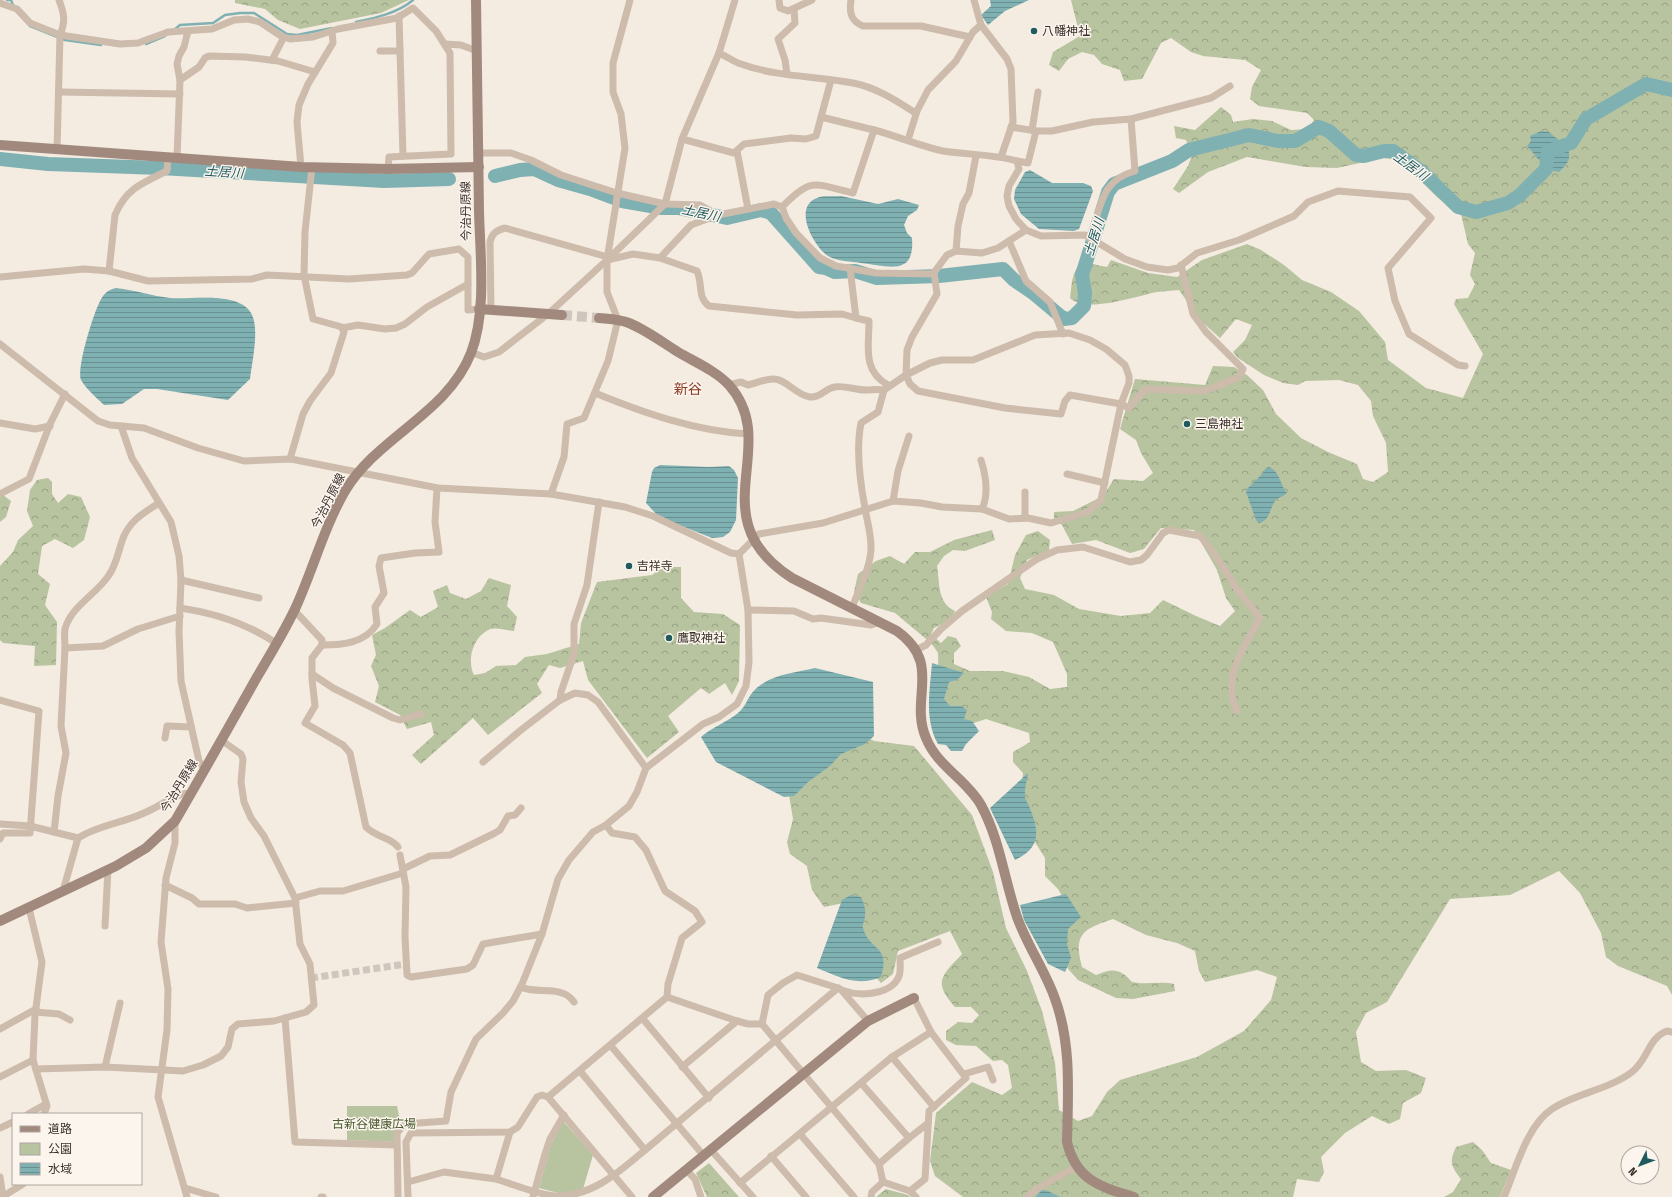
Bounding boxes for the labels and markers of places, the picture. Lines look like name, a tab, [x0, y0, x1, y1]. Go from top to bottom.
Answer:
place label: 八幡神社	[1042, 24, 1090, 38]
marker: 八幡神社	[1029, 26, 1039, 36]
place label: 三島神社	[1195, 417, 1243, 431]
marker: 三島神社	[1182, 419, 1192, 429]
place label: 吉祥寺	[637, 559, 673, 573]
marker: 吉祥寺	[624, 561, 634, 571]
place label: 鷹取神社	[677, 631, 725, 645]
marker: 鷹取神社	[664, 633, 674, 643]

